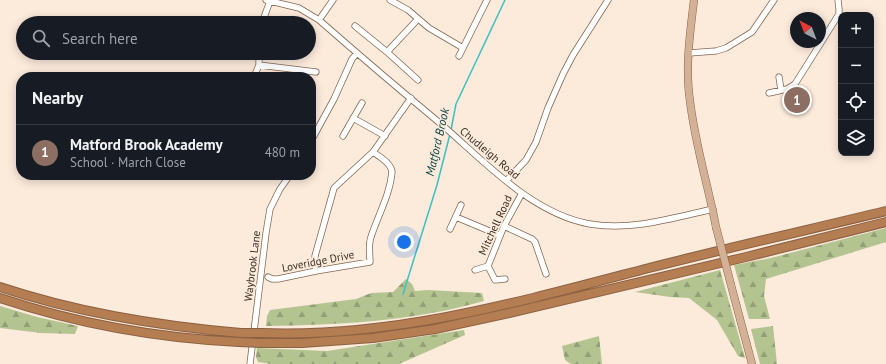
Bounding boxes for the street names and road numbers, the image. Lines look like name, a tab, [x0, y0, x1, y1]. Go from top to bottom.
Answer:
street label: Chudleigh Road	[457, 124, 523, 182]
street label: Mitchell Road	[475, 193, 515, 257]
street label: Waybrook Lane	[241, 229, 263, 302]
street label: Loveridge Drive	[281, 247, 356, 275]

